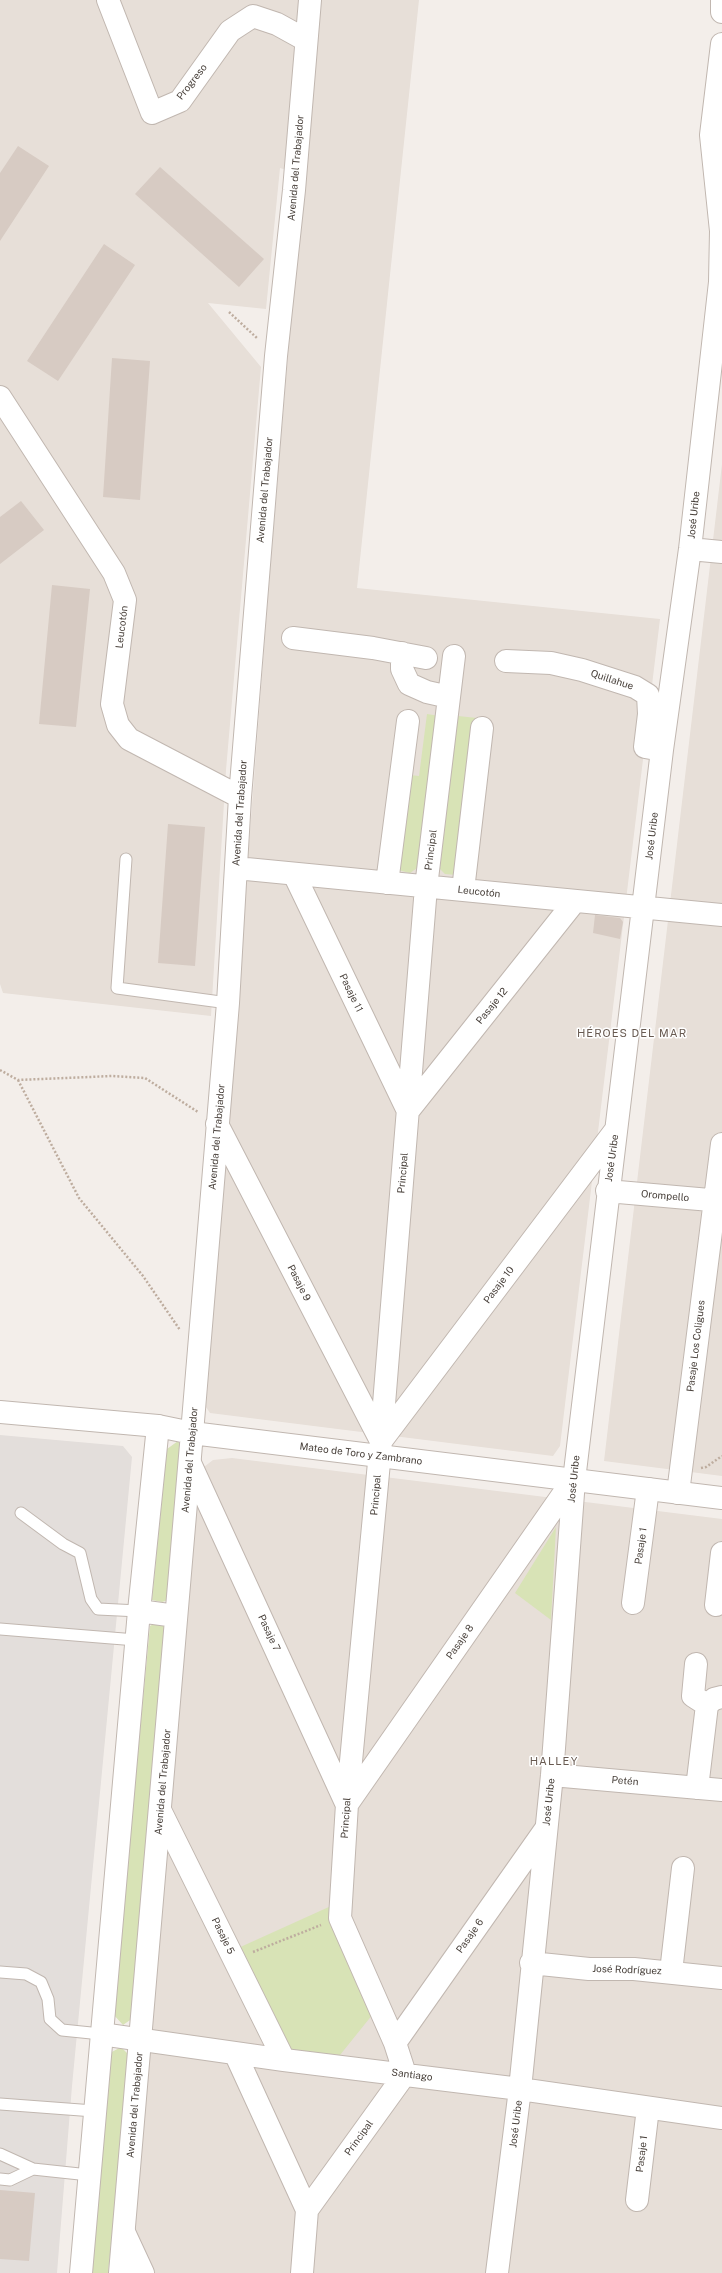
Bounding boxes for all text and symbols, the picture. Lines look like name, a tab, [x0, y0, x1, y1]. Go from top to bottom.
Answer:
street label: Progreso	[174, 62, 210, 102]
street label: Avenida del Trabajador	[285, 115, 307, 221]
street label: Avenida del Trabajador	[254, 437, 276, 543]
street label: José Uribe	[686, 491, 702, 539]
street label: Leucotón	[113, 605, 131, 649]
street label: Quillahue	[589, 667, 635, 693]
street label: Avenida del Trabajador	[230, 760, 250, 866]
street label: José Uribe	[643, 812, 661, 860]
street label: Principal	[423, 829, 439, 871]
street label: Leucotón	[457, 884, 501, 900]
street label: Pasaje 11	[337, 972, 365, 1014]
street label: Pasaje 12	[474, 985, 510, 1027]
district label: HÉROES DEL MAR	[577, 1027, 687, 1041]
street label: Avenida del Trabajador	[206, 1084, 228, 1190]
street label: José Uribe	[603, 1134, 621, 1182]
street label: Principal	[395, 1152, 411, 1194]
street label: Orompello	[640, 1188, 690, 1204]
street label: Pasaje 9	[285, 1263, 313, 1303]
street label: Pasaje 10	[481, 1264, 517, 1306]
street label: Pasaje Los Coligues	[684, 1299, 708, 1393]
street label: Avenida del Trabajador	[179, 1407, 201, 1513]
street label: Mateo de Toro y Zambrano	[299, 1441, 423, 1467]
street label: José Uribe	[566, 1455, 582, 1503]
street label: Principal	[368, 1474, 384, 1516]
street label: Pasaje 1	[632, 1527, 650, 1565]
street label: Pasaje 7	[255, 1613, 283, 1653]
street label: Pasaje 8	[444, 1622, 476, 1662]
street label: Avenida del Trabajador	[152, 1729, 174, 1835]
district label: HALLEY	[530, 1755, 578, 1769]
street label: Petén	[611, 1774, 639, 1788]
street label: José Uribe	[541, 1778, 557, 1826]
street label: Principal	[339, 1797, 353, 1839]
street label: Pasaje 5	[209, 1916, 237, 1956]
street label: Pasaje 6	[454, 1916, 486, 1956]
street label: José Rodríguez	[592, 1963, 662, 1977]
street label: Avenida del Trabajador	[124, 2052, 146, 2158]
street label: Santiago	[391, 2067, 433, 2083]
street label: José Uribe	[507, 2100, 525, 2148]
street label: Principal	[342, 2118, 376, 2158]
street label: Pasaje 1	[634, 2135, 650, 2173]

